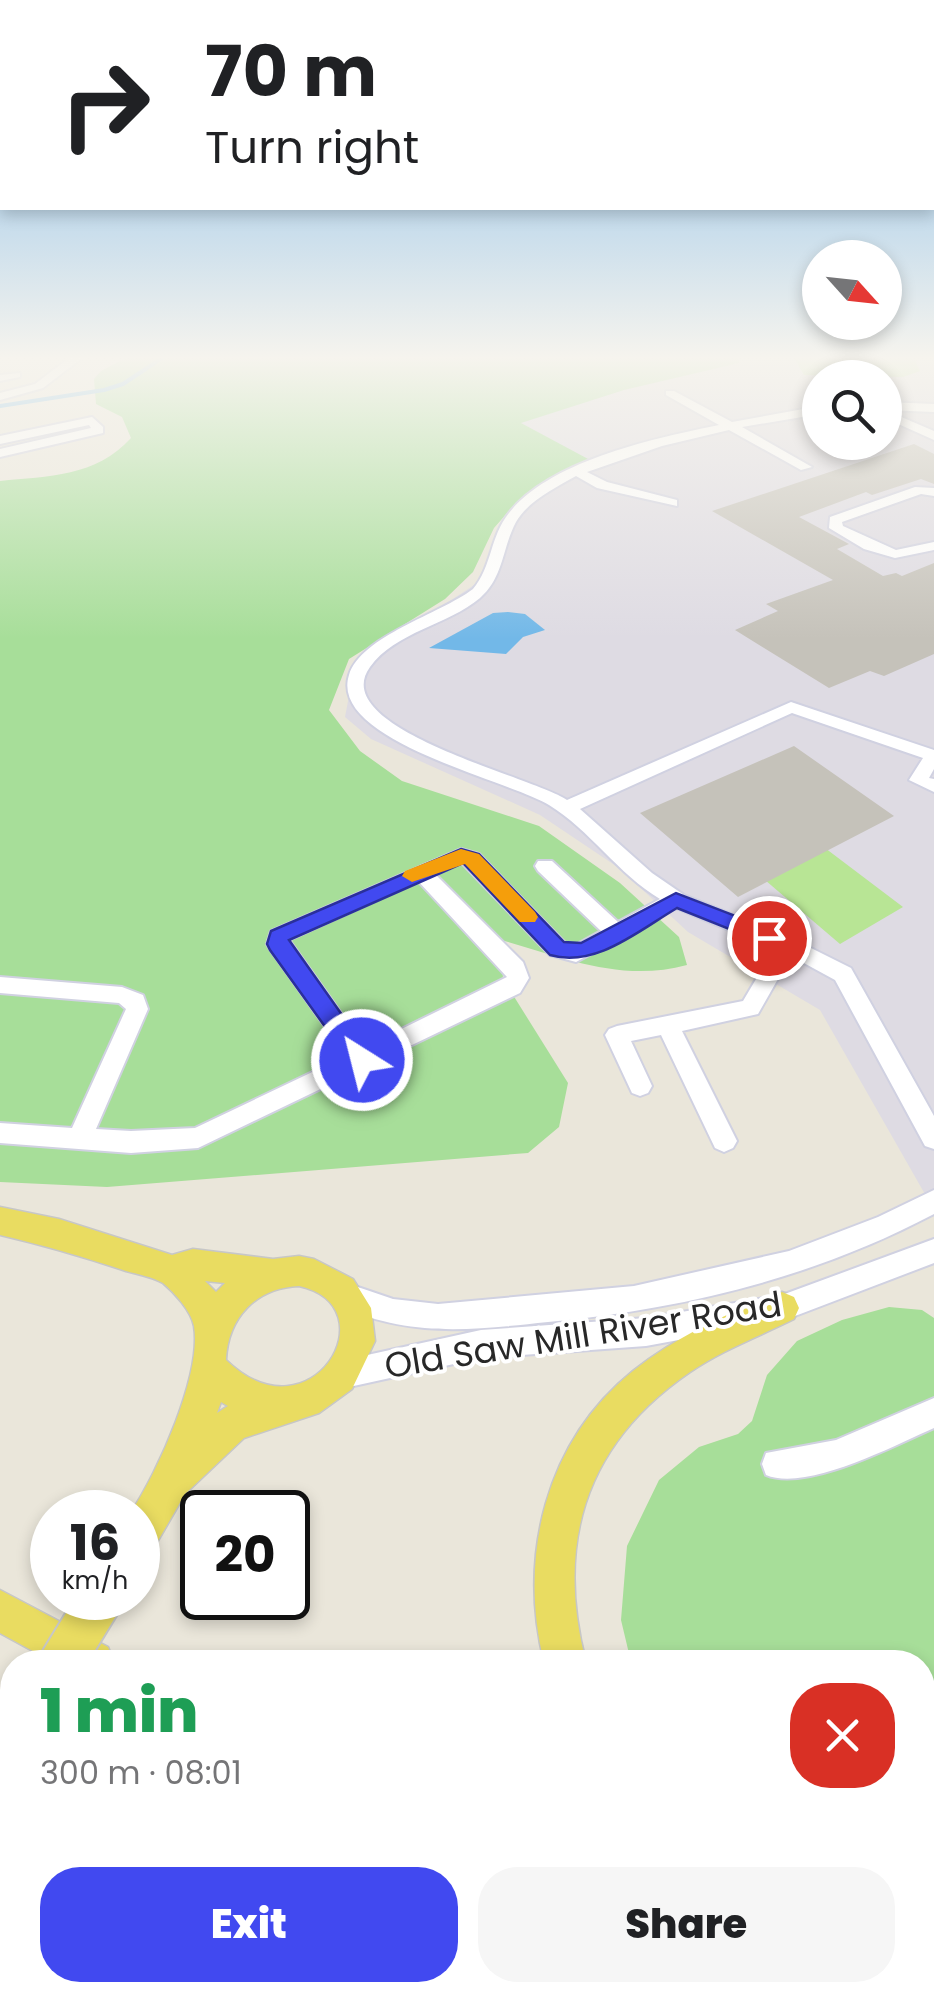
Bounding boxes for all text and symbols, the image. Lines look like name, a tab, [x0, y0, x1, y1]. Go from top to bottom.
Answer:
text: 70 m	[205, 22, 377, 121]
icon: right	[40, 40, 170, 170]
text: Turn right	[205, 116, 419, 179]
north arrow	[802, 240, 902, 340]
map controls	[802, 240, 902, 460]
button: search	[802, 360, 902, 460]
pin	[727, 896, 812, 981]
icon: arrive	[742, 911, 797, 966]
position arrow	[310, 1008, 414, 1112]
street label: Old Saw Mill River Road	[381, 1279, 785, 1390]
speed limit sign: 20	[180, 1490, 310, 1620]
text: 16	[70, 1507, 120, 1578]
text: km/h	[62, 1563, 128, 1598]
text: 1 min	[40, 1669, 198, 1753]
button: close	[790, 1683, 895, 1788]
text: 300 m · 08:01	[40, 1750, 242, 1795]
button: Exit	[40, 1867, 458, 1982]
button: Share	[478, 1867, 895, 1982]

